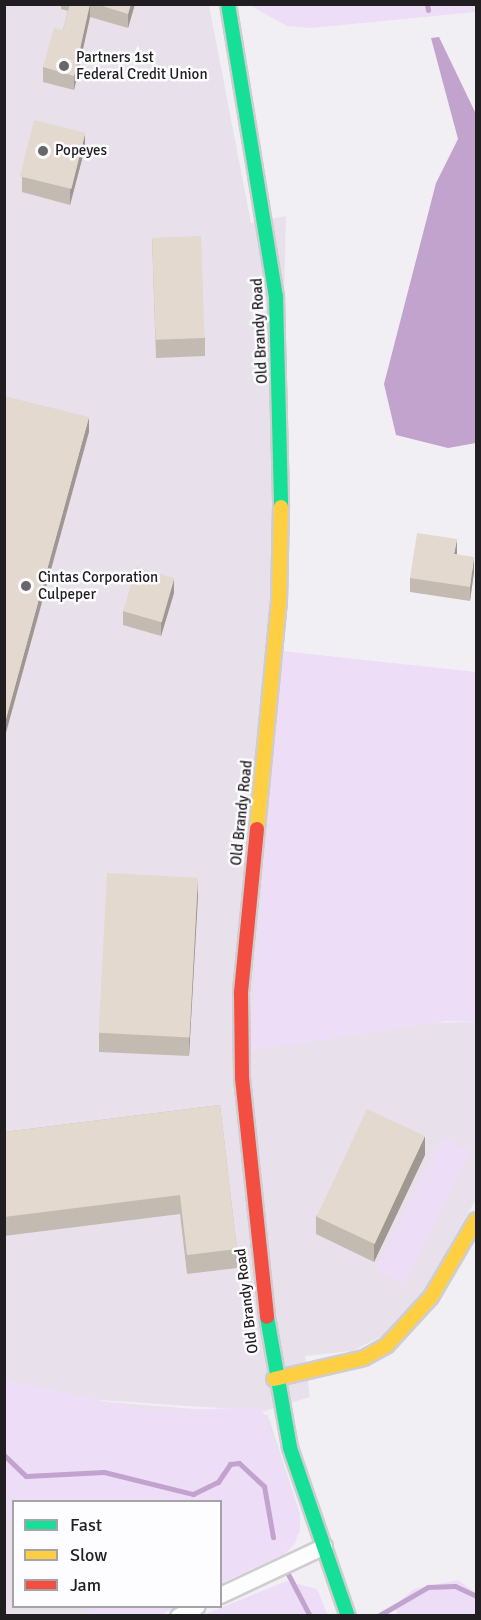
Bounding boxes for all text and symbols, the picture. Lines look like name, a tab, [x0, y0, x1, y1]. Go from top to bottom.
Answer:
place label: Partners 1st Federal Credit Union	[76, 48, 208, 83]
marker: Partners 1st Federal Credit Union	[57, 59, 71, 73]
place label: Popeyes	[55, 142, 107, 160]
marker: Popeyes	[36, 144, 50, 158]
street label: Old Brandy Road	[248, 278, 272, 384]
place label: Cintas Corporation Culpeper	[38, 568, 158, 603]
marker: Cintas Corporation Culpeper	[19, 579, 33, 593]
street label: Old Brandy Road	[228, 759, 256, 867]
street label: Old Brandy Road	[232, 1247, 262, 1355]
legend	[12, 1500, 222, 1608]
text: Fast	[70, 1514, 102, 1536]
text: Slow	[70, 1544, 107, 1566]
text: Jam	[70, 1574, 101, 1596]

